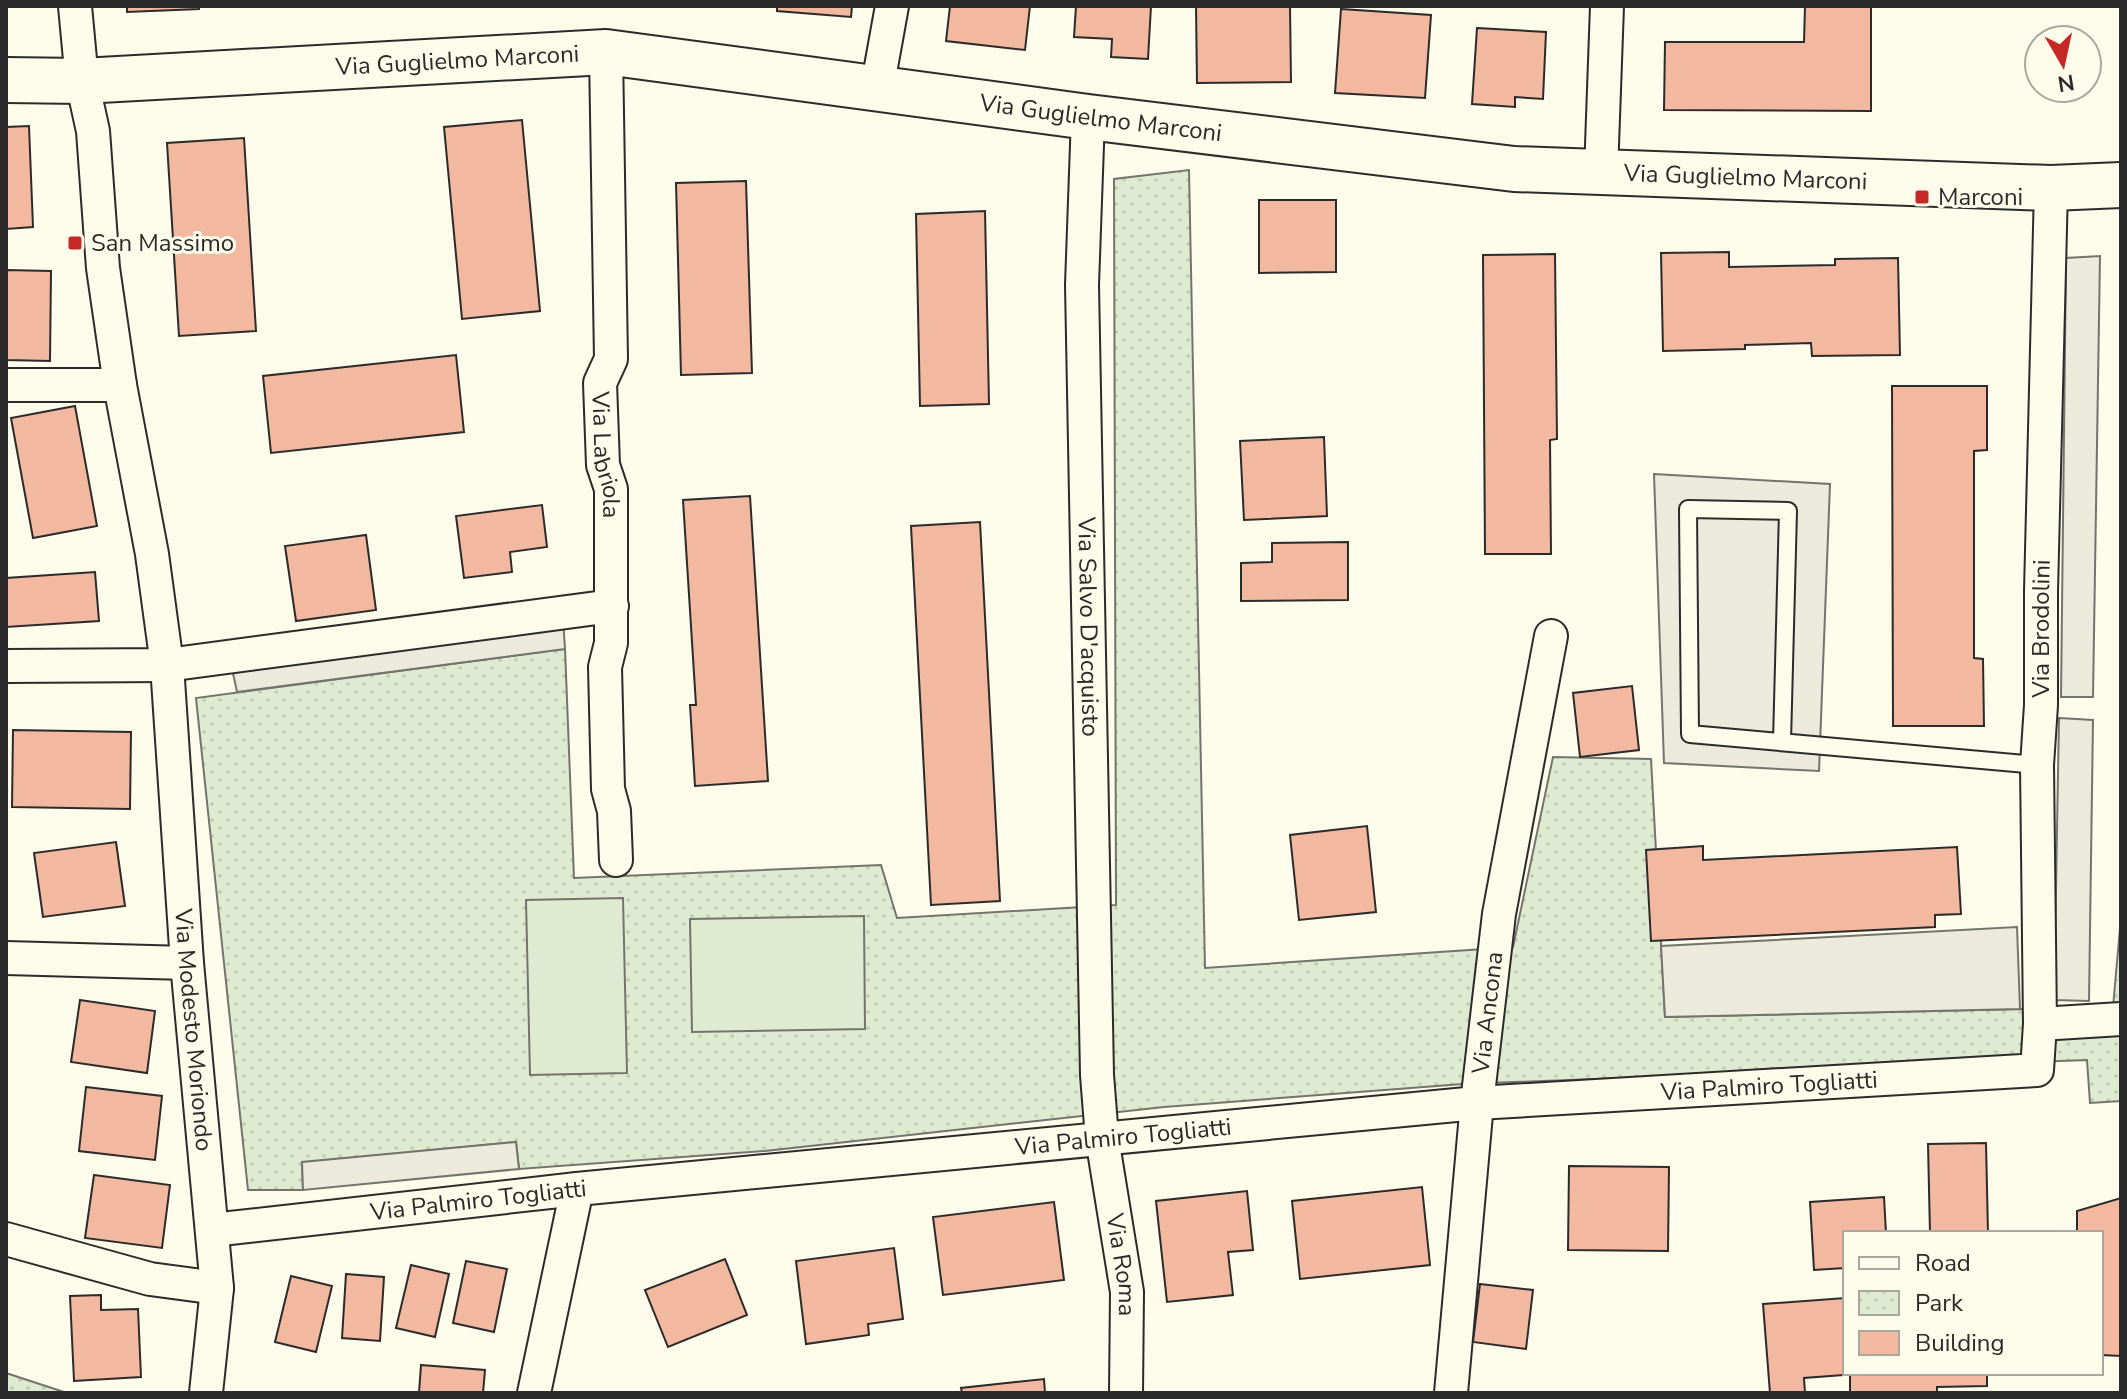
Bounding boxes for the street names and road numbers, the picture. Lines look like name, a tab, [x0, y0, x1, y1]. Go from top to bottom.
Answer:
street label: Via Guglielmo Marconi	[334, 38, 580, 83]
street label: Via Guglielmo Marconi	[977, 86, 1224, 149]
street label: Via Guglielmo Marconi	[1622, 157, 1868, 197]
street label: Via Labriola	[584, 390, 627, 518]
street label: Via Salvo D'acquisto	[1070, 516, 1107, 737]
street label: Via Brodolini	[2025, 559, 2058, 699]
street label: Via Modesto Moriondo	[167, 907, 220, 1153]
street label: Via Ancona	[1464, 950, 1510, 1077]
street label: Via Palmiro Togliatti	[1659, 1063, 1878, 1108]
street label: Via Palmiro Togliatti	[1013, 1111, 1233, 1163]
street label: Via Palmiro Togliatti	[368, 1172, 588, 1228]
street label: Via Roma	[1098, 1210, 1143, 1316]

